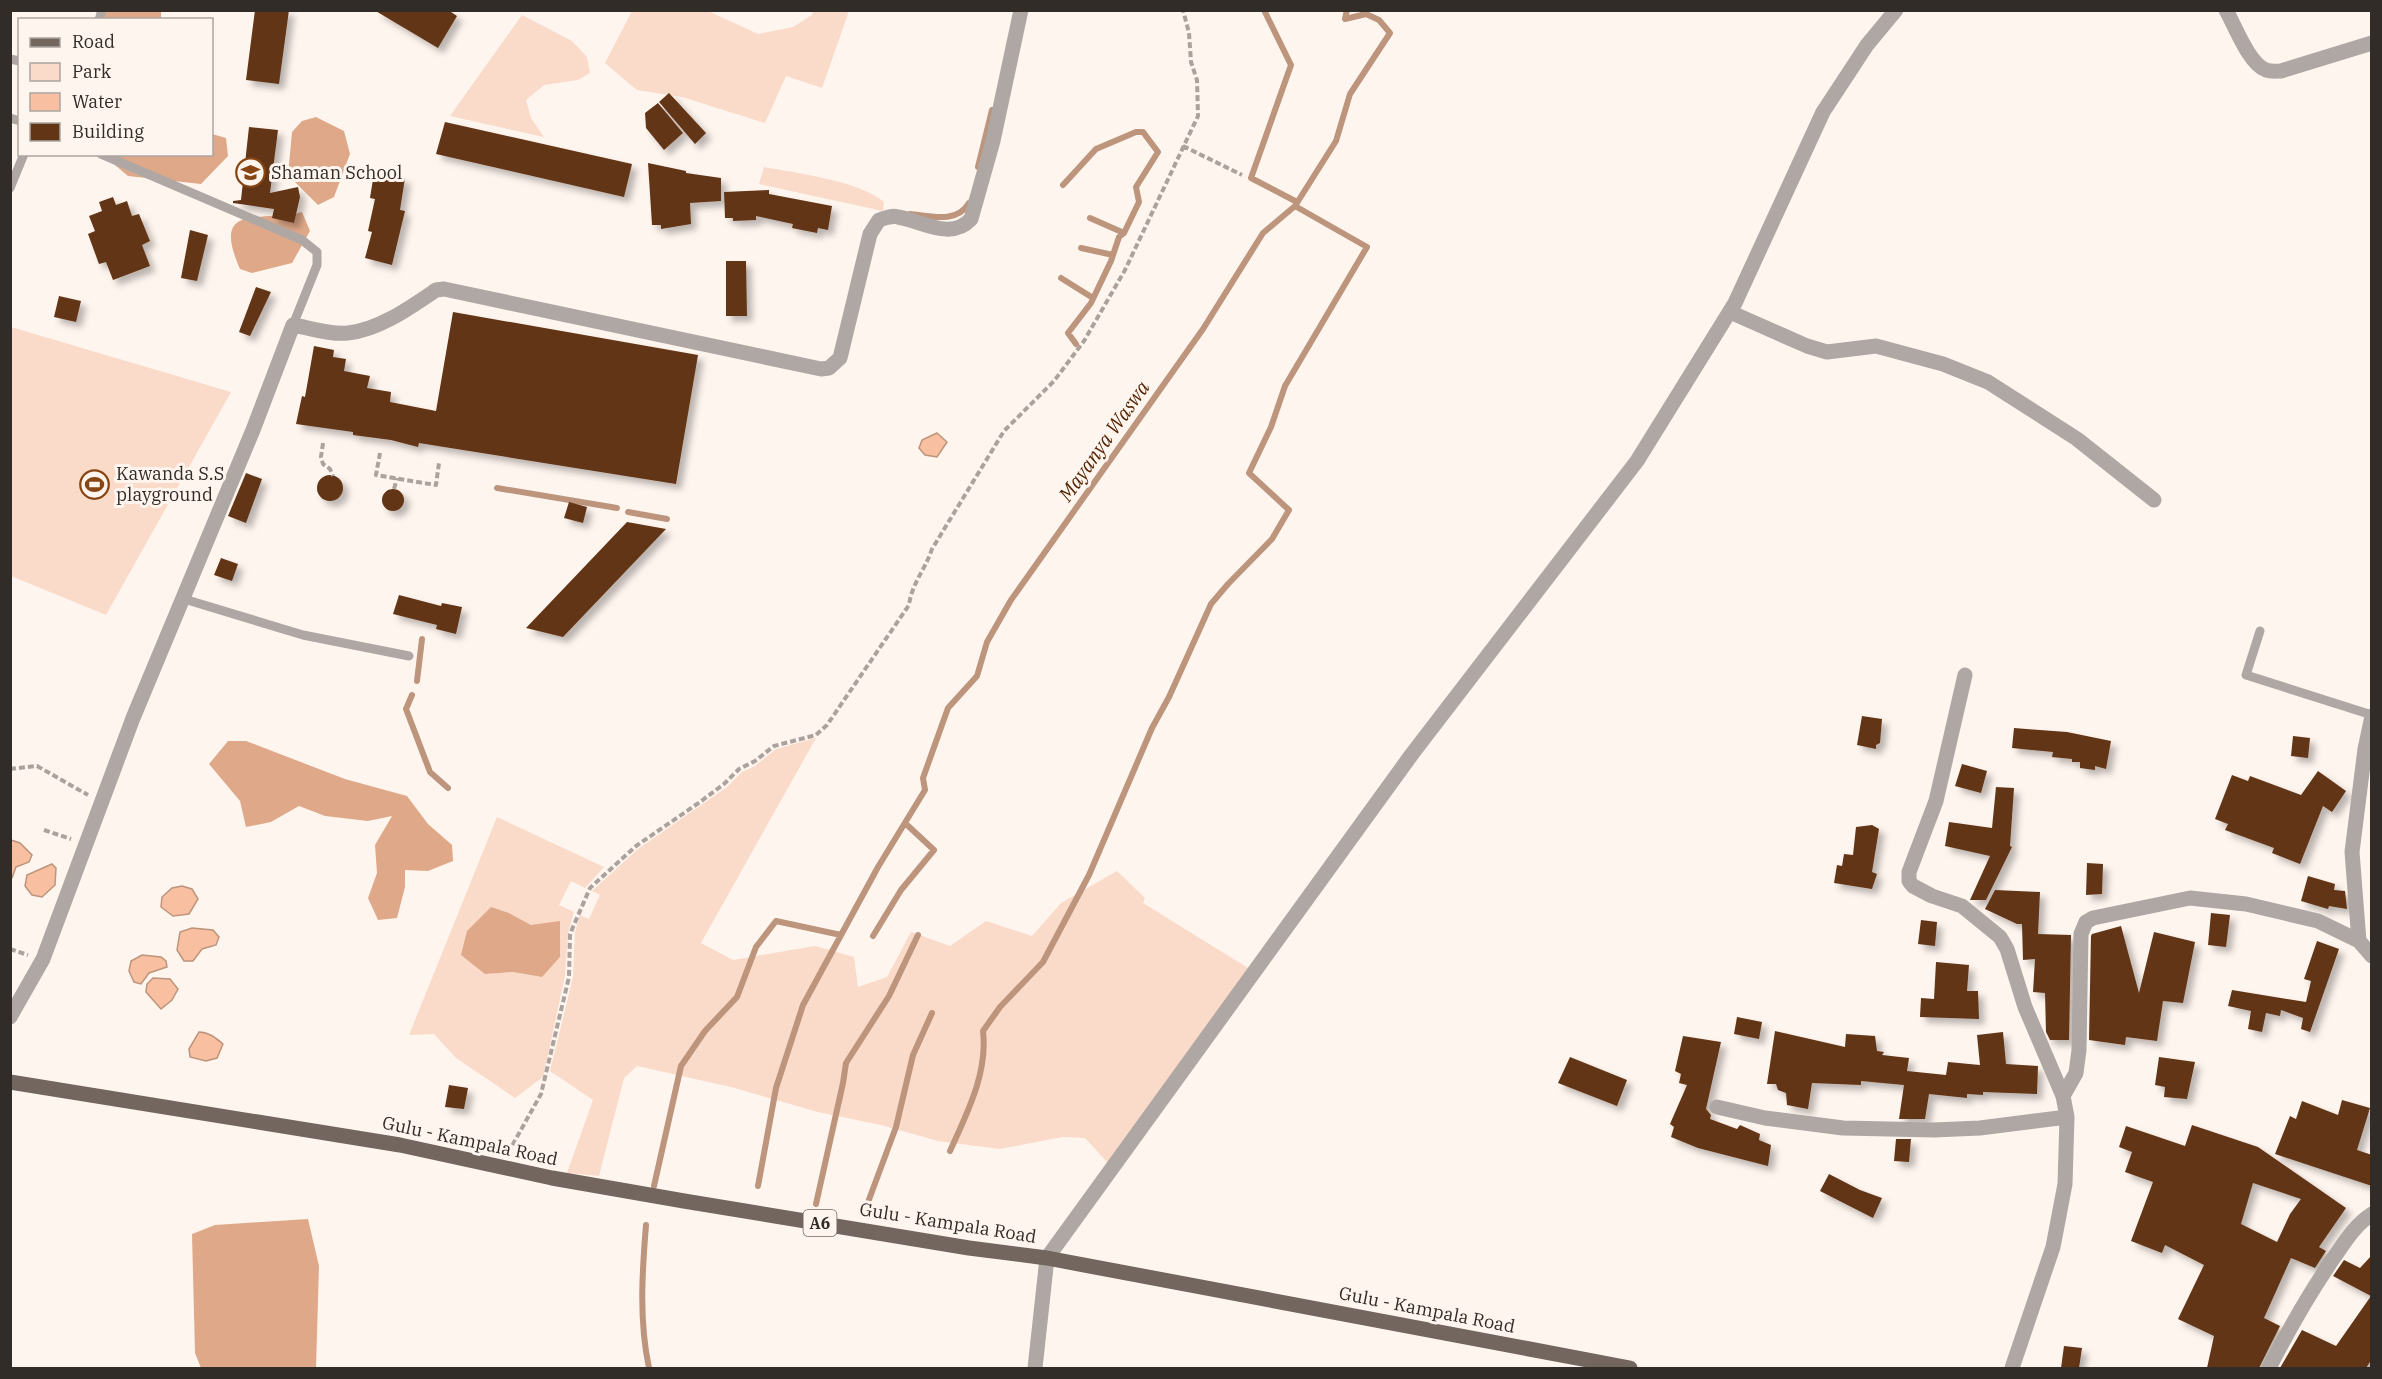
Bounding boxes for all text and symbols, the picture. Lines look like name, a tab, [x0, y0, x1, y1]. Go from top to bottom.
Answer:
legend	[18, 18, 213, 156]
text: Road	[72, 30, 115, 53]
text: Park	[72, 60, 112, 83]
text: Water	[72, 90, 122, 113]
text: Building	[72, 120, 144, 143]
school or university icon: Shaman School	[234, 157, 266, 189]
place label: Shaman School	[271, 161, 402, 184]
water label: Mayanya Waswa	[1051, 375, 1155, 507]
place label: Kawanda S.S playground	[116, 462, 224, 506]
sports icon: Kawanda S.S playground	[79, 468, 111, 500]
street label: Gulu - Kampala Road	[380, 1111, 560, 1170]
street label: Gulu - Kampala Road	[858, 1197, 1038, 1248]
road number: A6	[804, 1210, 836, 1236]
street label: Gulu - Kampala Road	[1337, 1281, 1517, 1338]

